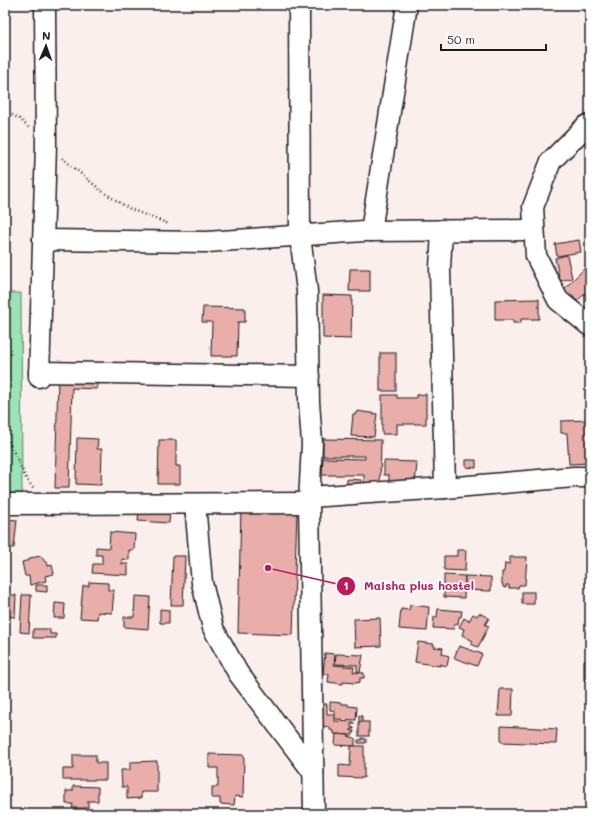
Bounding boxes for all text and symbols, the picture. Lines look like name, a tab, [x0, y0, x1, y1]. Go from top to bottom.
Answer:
north arrow	[26, 26, 66, 66]
scale bar	[441, 26, 546, 52]
text: N	[42, 28, 51, 43]
text: 50 m	[447, 31, 475, 47]
callout: Maisha plus hostel	[336, 574, 482, 598]
text: 1	[343, 577, 349, 593]
text: Maisha plus hostel	[364, 577, 474, 593]

